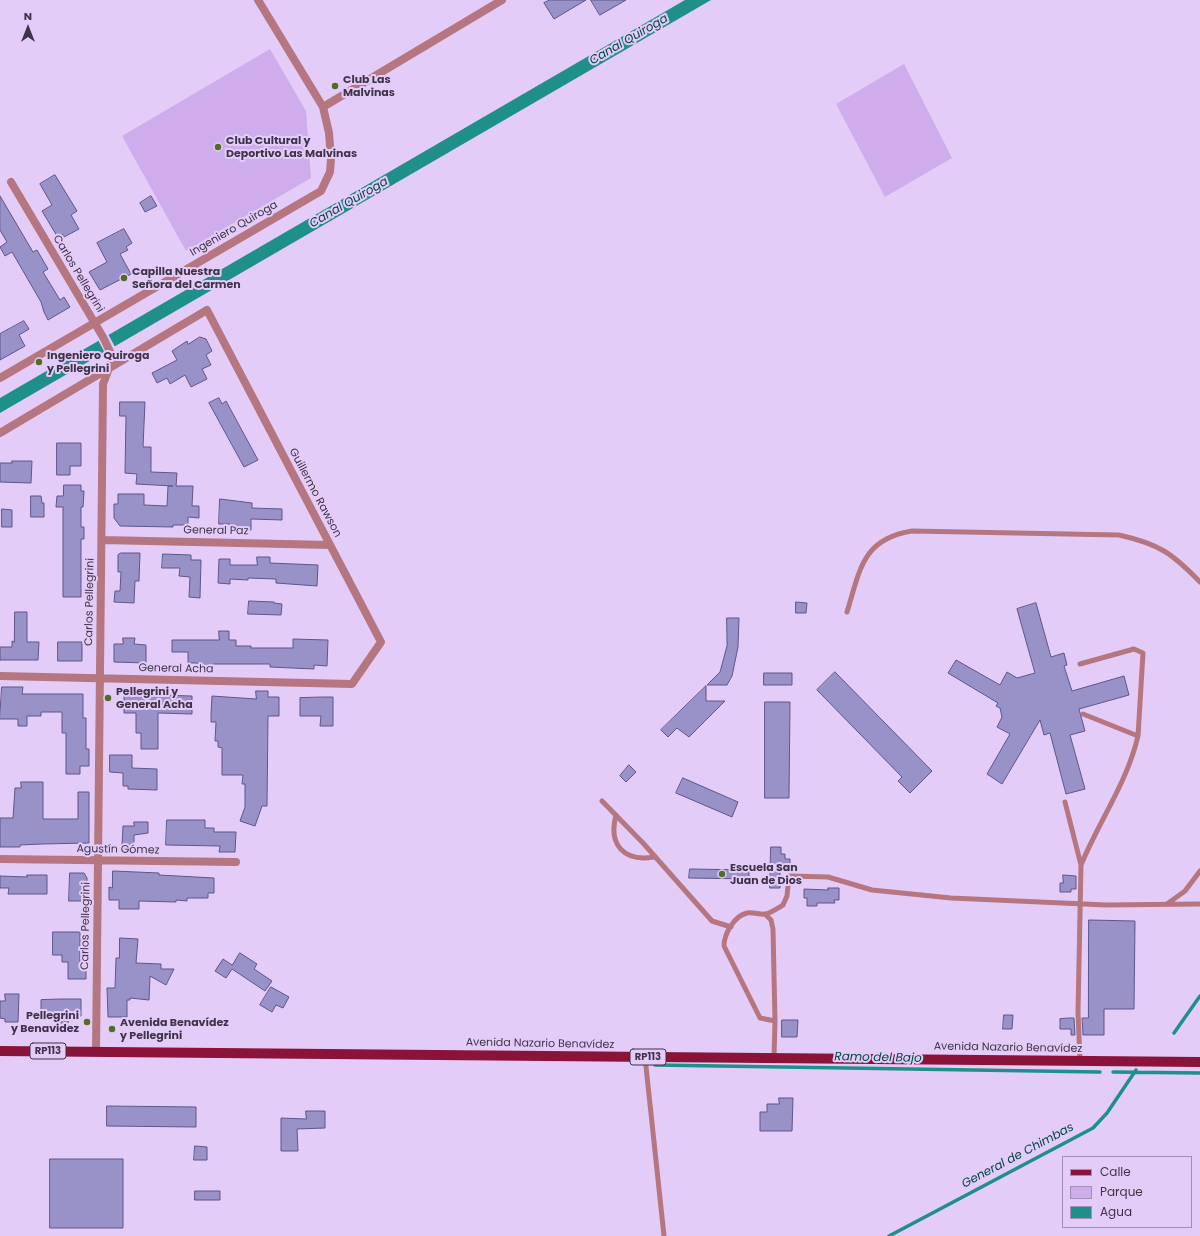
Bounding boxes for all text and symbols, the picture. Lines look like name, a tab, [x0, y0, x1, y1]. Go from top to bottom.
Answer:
north arrow	[8, 8, 48, 48]
text: N	[24, 8, 32, 24]
water label: Canal Quiroga	[587, 12, 671, 68]
place label: Club Las Malvinas	[343, 73, 395, 99]
marker: Club Las Malvinas	[330, 81, 340, 91]
place label: Club Cultural y Deportivo Las Malvinas	[226, 134, 357, 160]
marker: Club Cultural y Deportivo Las Malvinas	[213, 142, 223, 152]
water label: Canal Quiroga	[307, 175, 391, 231]
street label: Ingeniero Quiroga	[188, 199, 280, 259]
street label: Carlos Pellegrini	[50, 233, 106, 315]
place label: Capilla Nuestra Señora del Carmen	[132, 265, 241, 291]
marker: Capilla Nuestra Señora del Carmen	[119, 273, 129, 283]
place label: Ingeniero Quiroga y Pellegrini	[47, 349, 149, 375]
marker: Ingeniero Quiroga y Pellegrini	[34, 357, 44, 367]
street label: Guillermo Rawson	[286, 446, 344, 540]
street label: General Paz	[183, 524, 249, 538]
street label: Carlos Pellegrini	[83, 558, 97, 646]
street label: General Acha	[138, 662, 214, 676]
place label: Pellegrini y General Acha	[116, 685, 193, 711]
marker: Pellegrini y General Acha	[103, 693, 113, 703]
street label: Agustín Gómez	[76, 843, 160, 857]
place label: Escuela San Juan de Dios	[730, 861, 802, 887]
marker: Escuela San Juan de Dios	[717, 869, 727, 879]
street label: Carlos Pellegrini	[79, 882, 93, 970]
place label: Pellegrini y Benavidez	[11, 1009, 79, 1035]
place label: Avenida Benavídez y Pellegrini	[120, 1016, 229, 1042]
marker: Pellegrini y Benavidez	[82, 1017, 92, 1027]
marker: Avenida Benavídez y Pellegrini	[107, 1024, 117, 1034]
street label: Avenida Nazario Benavídez	[466, 1036, 614, 1052]
street label: Avenida Nazario Benavídez	[934, 1040, 1082, 1056]
road number: RP113	[30, 1043, 66, 1059]
road number: RP113	[630, 1049, 666, 1065]
water label: Ramo del Bajo	[834, 1050, 922, 1066]
water label: General de Chimbas	[959, 1120, 1077, 1192]
legend	[1062, 1156, 1192, 1228]
text: Calle	[1100, 1163, 1131, 1180]
text: Parque	[1100, 1183, 1143, 1200]
text: Agua	[1100, 1203, 1132, 1220]

